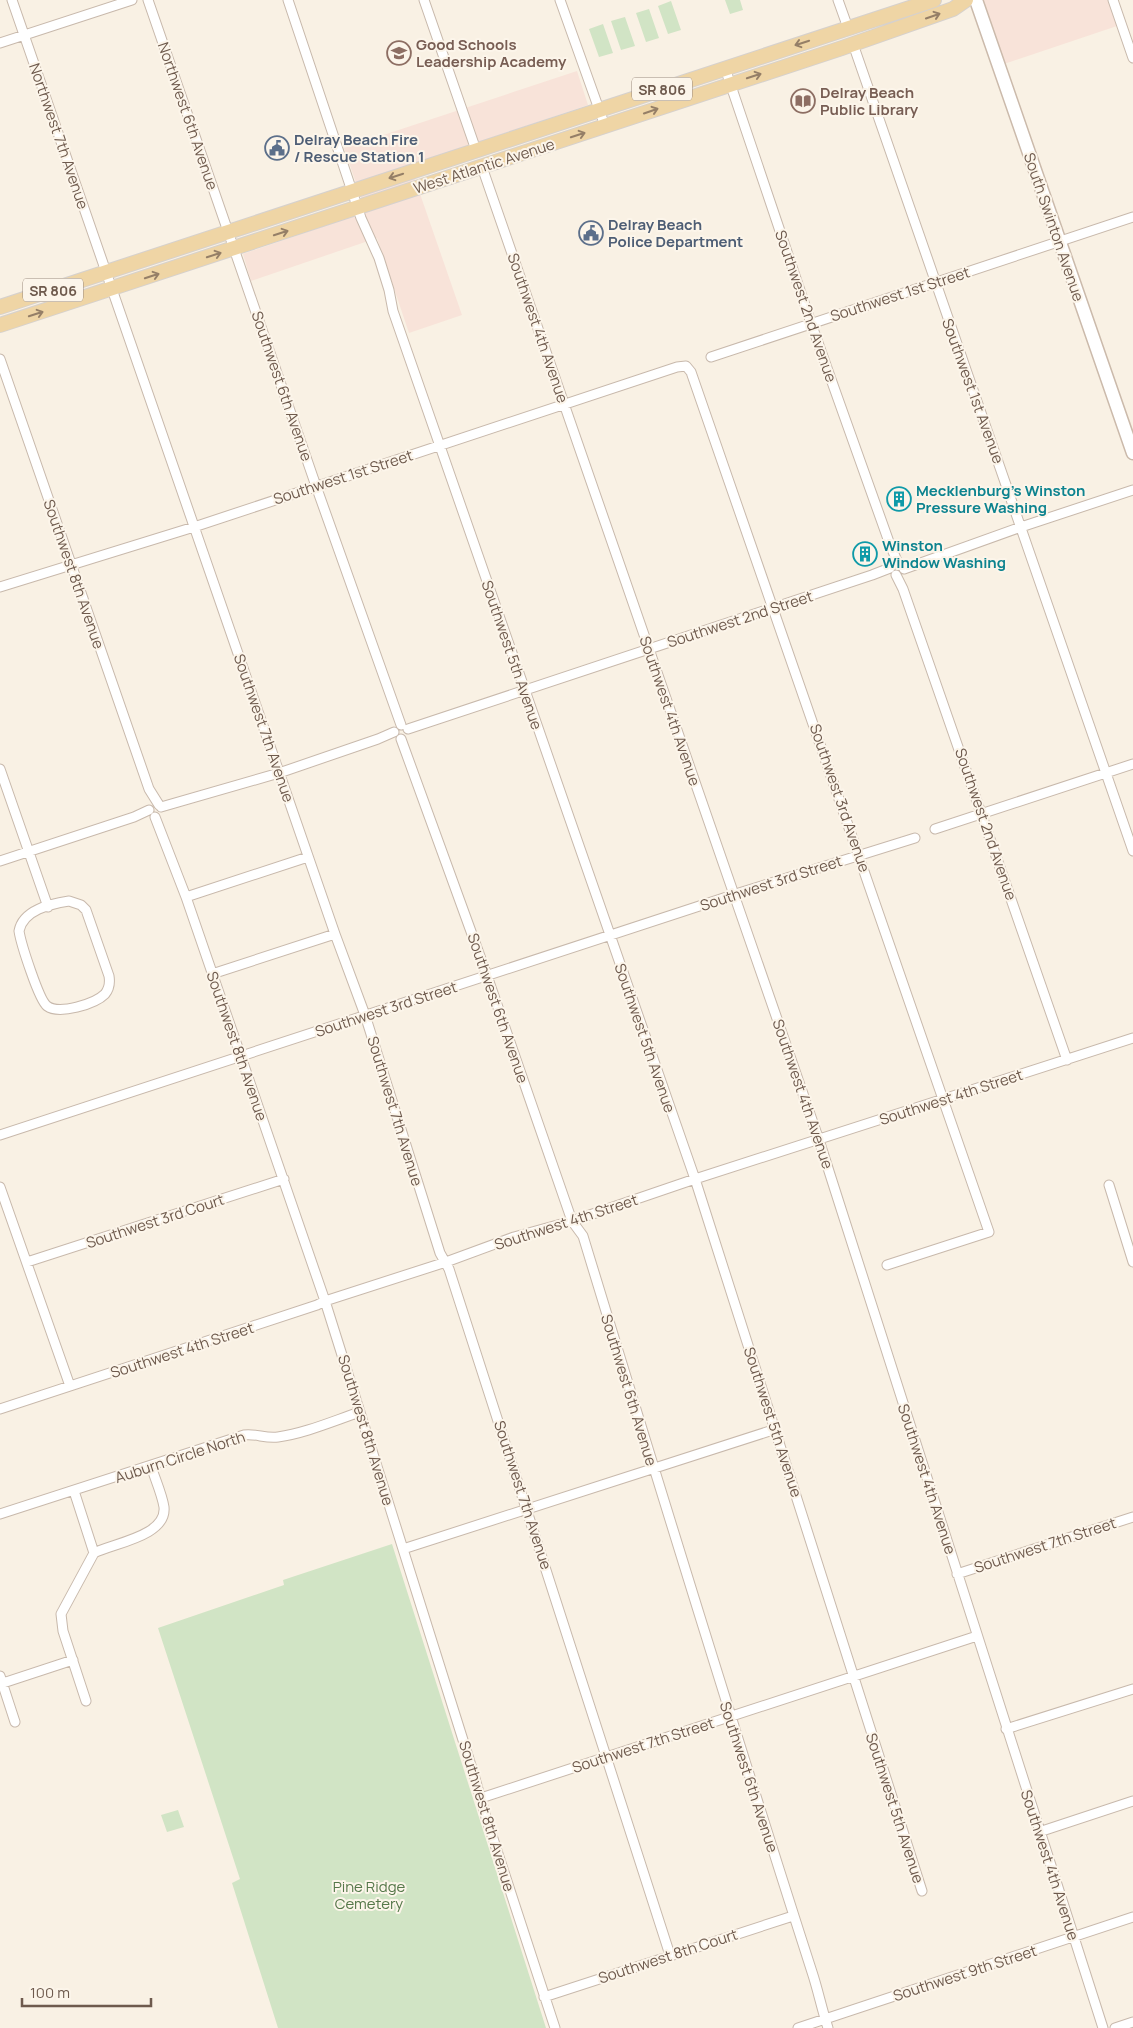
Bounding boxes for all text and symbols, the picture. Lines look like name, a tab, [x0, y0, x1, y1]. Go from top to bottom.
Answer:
one-way arrow	[925, 11, 941, 20]
place label: Good Schools Leadership Academy	[416, 34, 567, 72]
street label: Northwest 6th Avenue	[153, 39, 223, 193]
one-way arrow	[794, 39, 810, 49]
school or university icon: Good Schools Leadership Academy	[386, 40, 412, 66]
street label: Northwest 7th Avenue	[24, 60, 94, 212]
one-way arrow	[746, 71, 762, 81]
road number: SR 806	[632, 78, 692, 100]
place label: Delray Beach Public Library	[820, 82, 919, 120]
library icon: Delray Beach Public Library	[790, 88, 816, 114]
one-way arrow	[643, 106, 658, 115]
place label: Delray Beach Fire / Rescue Station 1	[294, 129, 425, 167]
one-way arrow	[570, 130, 585, 139]
street label: West Atlantic Avenue	[411, 133, 557, 199]
public building icon: Delray Beach Fire / Rescue Station 1	[264, 135, 290, 161]
street label: South Swinton Avenue	[1019, 150, 1089, 304]
one-way arrow	[388, 172, 404, 182]
place label: Delray Beach Police Department	[608, 214, 743, 252]
public building icon: Delray Beach Police Department	[578, 220, 604, 246]
street label: Southwest 2nd Avenue	[770, 227, 842, 385]
one-way arrow	[272, 228, 288, 237]
one-way arrow	[206, 250, 222, 260]
street label: Southwest 4th Avenue	[503, 250, 574, 406]
street label: Southwest 1st Street	[828, 262, 972, 326]
one-way arrow	[144, 270, 160, 280]
road number: SR 806	[23, 278, 83, 302]
street label: Southwest 6th Avenue	[246, 308, 318, 464]
one-way arrow	[27, 309, 43, 318]
street label: Southwest 1st Avenue	[937, 316, 1009, 467]
street label: Southwest 1st Street	[271, 445, 415, 509]
place label: Mecklenburg's Winston Pressure Washing	[916, 480, 1085, 518]
building icon: Mecklenburg's Winston Pressure Washing	[886, 486, 912, 512]
street label: Southwest 8th Avenue	[39, 496, 110, 652]
place label: Winston Window Washing	[882, 535, 1006, 573]
building icon: Winston Window Washing	[852, 541, 878, 567]
street label: Southwest 5th Avenue	[477, 577, 548, 733]
street label: Southwest 2nd Street	[664, 586, 816, 652]
street label: Southwest 4th Avenue	[635, 633, 706, 789]
street label: Southwest 7th Avenue	[229, 651, 299, 805]
street label: Southwest 3rd Avenue	[805, 721, 875, 875]
street label: Southwest 2nd Avenue	[950, 745, 1022, 903]
street label: Southwest 3rd Street	[697, 850, 845, 916]
street label: Southwest 6th Avenue	[462, 930, 534, 1086]
street label: Southwest 5th Avenue	[610, 960, 681, 1116]
street label: Southwest 8th Avenue	[202, 968, 273, 1124]
street label: Southwest 3rd Street	[312, 976, 460, 1042]
street label: Southwest 4th Avenue	[768, 1016, 839, 1172]
street label: Southwest 7th Avenue	[362, 1034, 428, 1189]
street label: Southwest 4th Street	[877, 1064, 1025, 1130]
street label: Southwest 3rd Court	[83, 1189, 227, 1253]
street label: Southwest 4th Street	[492, 1189, 640, 1255]
street label: Southwest 6th Avenue	[596, 1312, 662, 1469]
street label: Southwest 4th Street	[108, 1317, 256, 1383]
street label: Southwest 5th Avenue	[739, 1344, 807, 1500]
street label: Southwest 8th Avenue	[333, 1352, 399, 1508]
street label: Southwest 4th Avenue	[893, 1401, 961, 1557]
street label: Southwest 7th Avenue	[489, 1418, 557, 1572]
street label: Auburn Circle North	[112, 1426, 248, 1488]
street label: Southwest 7th Street	[971, 1512, 1119, 1578]
street label: Southwest 6th Avenue	[715, 1699, 783, 1855]
street label: Southwest 7th Street	[569, 1712, 717, 1778]
street label: Southwest 5th Avenue	[861, 1730, 929, 1886]
street label: Southwest 8th Avenue	[454, 1738, 520, 1894]
street label: Southwest 4th Avenue	[1016, 1787, 1084, 1943]
park label: Pine Ridge Cemetery	[333, 1876, 406, 1914]
street label: Southwest 8th Court	[596, 1924, 740, 1988]
street label: Southwest 9th Street	[890, 1940, 1040, 2006]
scale bar	[22, 1976, 151, 2008]
text: 100 m	[30, 1982, 70, 2003]

